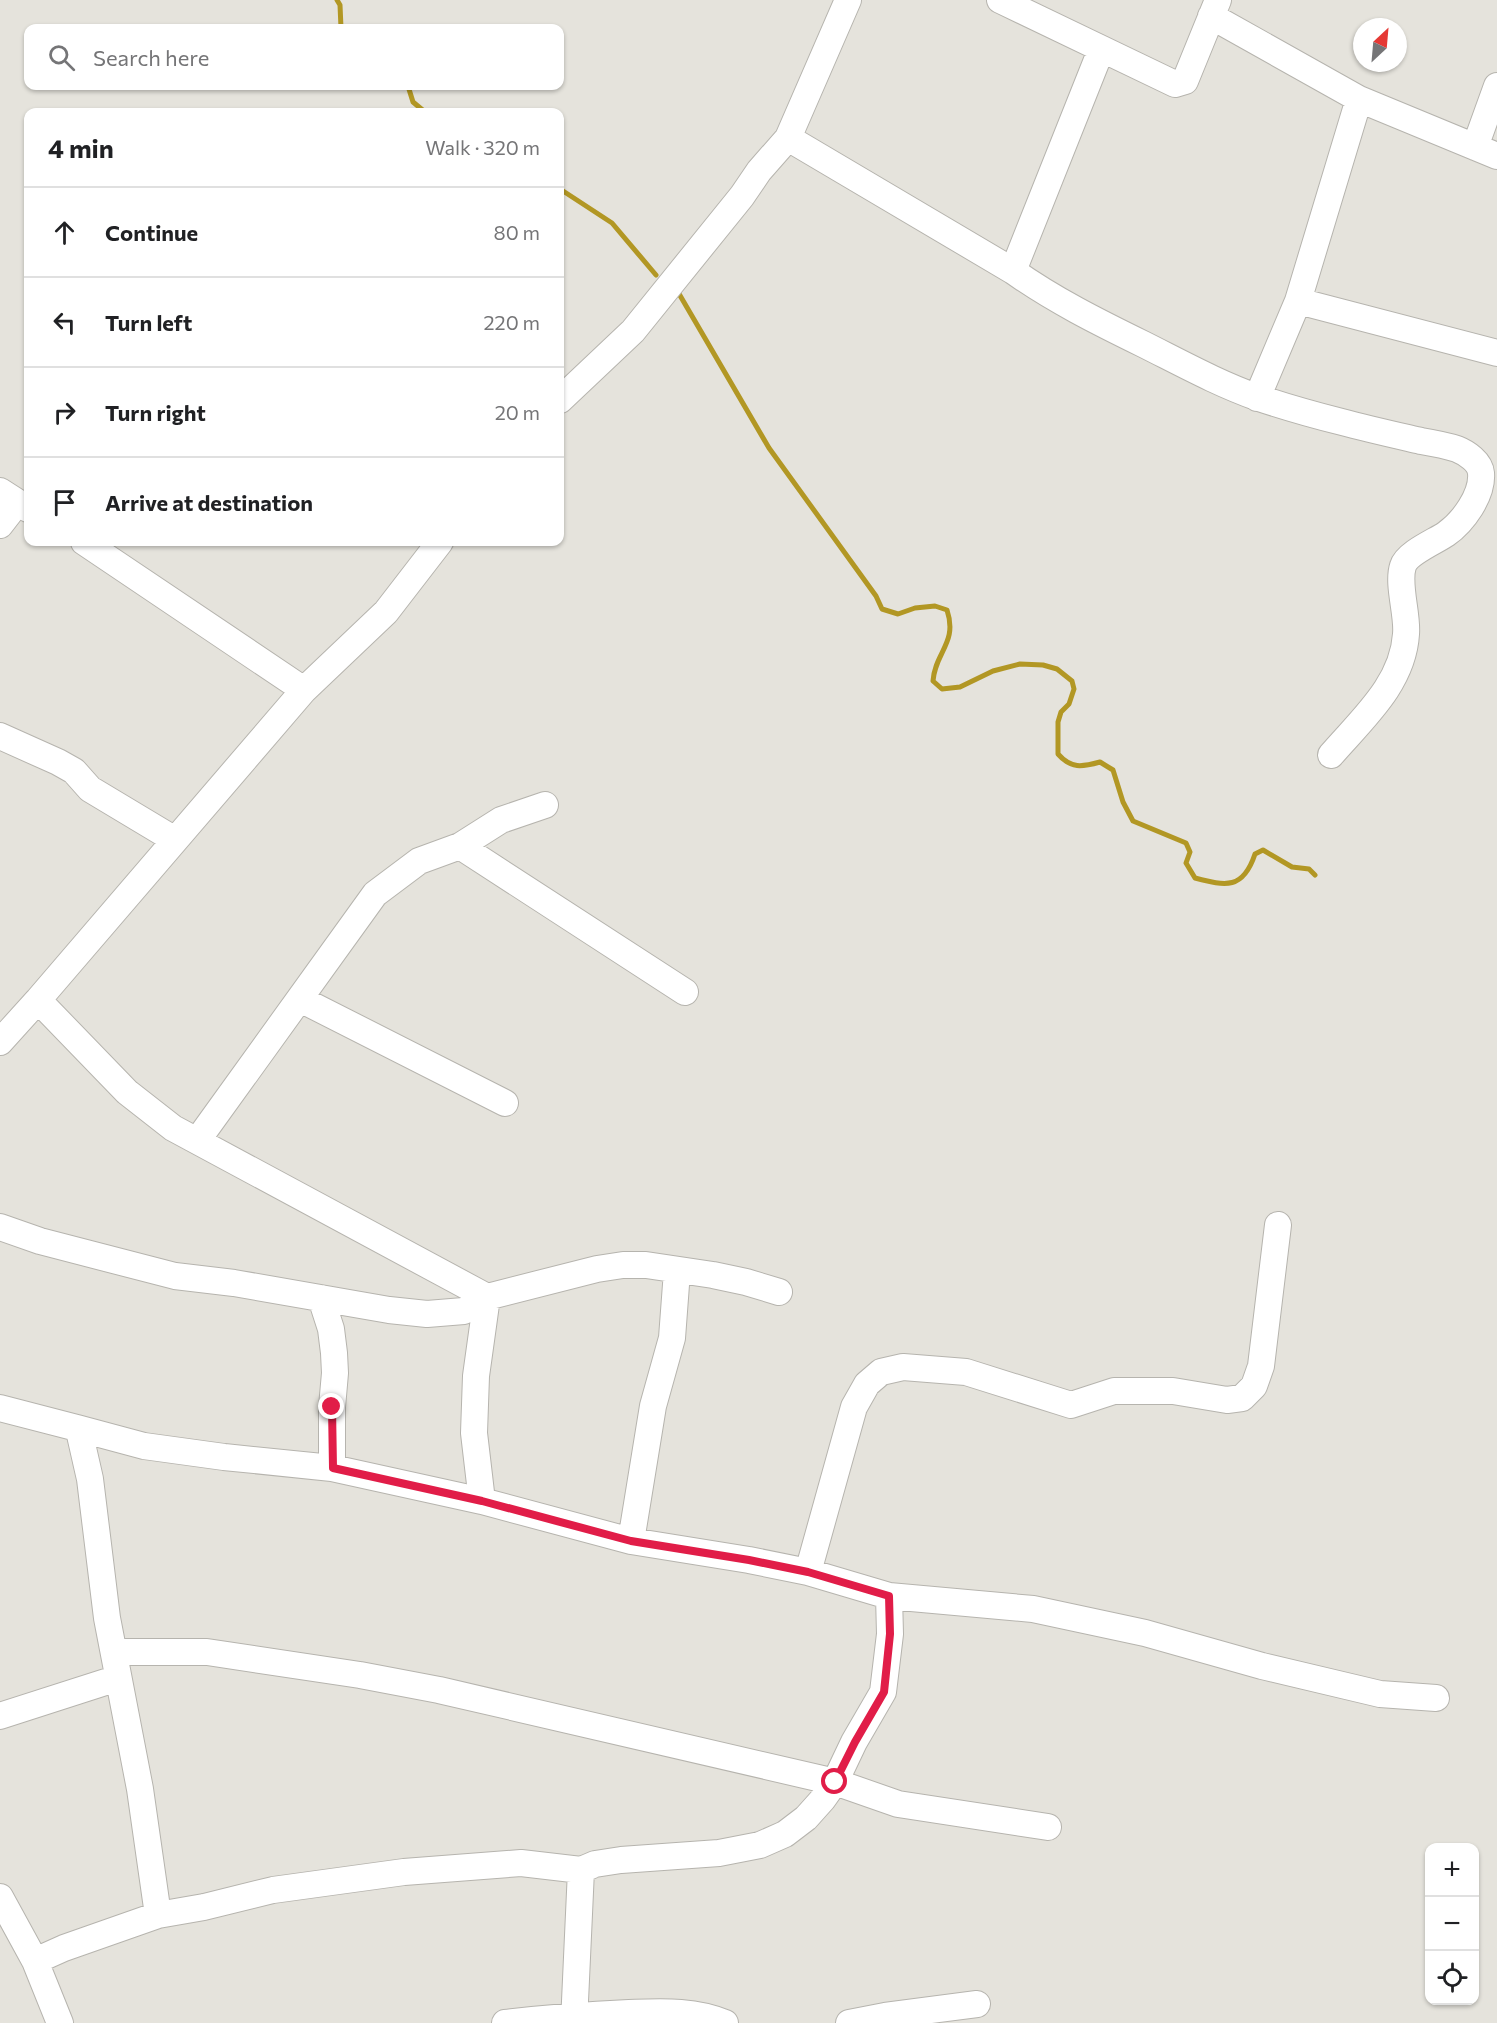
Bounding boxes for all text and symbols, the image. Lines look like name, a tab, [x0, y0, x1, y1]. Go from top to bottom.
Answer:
north arrow	[1353, 18, 1407, 72]
search box	[24, 24, 564, 90]
icon: search	[45, 41, 78, 74]
text: Search here	[93, 44, 209, 71]
text: 4 min	[48, 132, 114, 163]
text: Walk · 320 m	[425, 135, 540, 159]
icon: ahead	[48, 216, 81, 249]
text: Continue	[105, 219, 198, 246]
text: 80 m	[494, 220, 540, 244]
icon: left	[48, 306, 81, 339]
text: Turn left	[105, 309, 192, 336]
text: 220 m	[484, 310, 540, 334]
icon: right	[48, 396, 81, 429]
text: Turn right	[105, 399, 206, 426]
text: 20 m	[495, 400, 540, 424]
icon: arrive	[48, 486, 81, 519]
text: Arrive at destination	[105, 489, 313, 516]
route end	[318, 1393, 344, 1419]
route start	[821, 1768, 847, 1794]
map controls	[1425, 1843, 1479, 2005]
button: +	[1425, 1843, 1479, 1897]
button: −	[1425, 1897, 1479, 1951]
button: locate	[1425, 1951, 1479, 2005]

